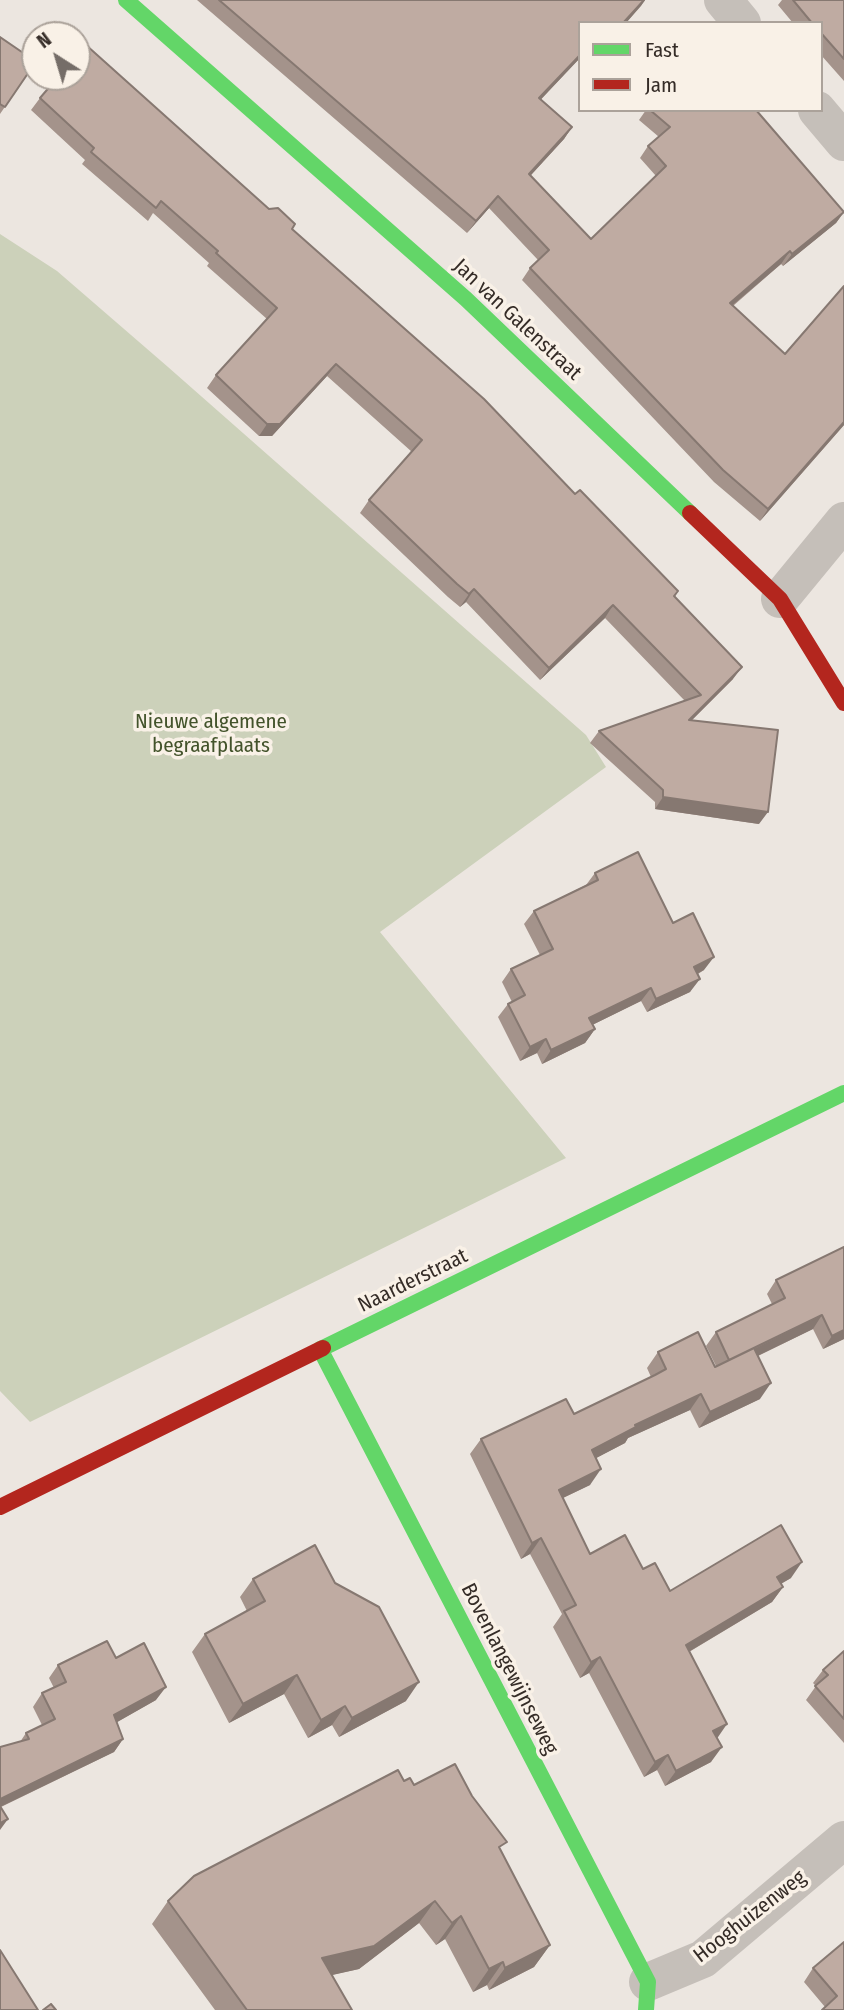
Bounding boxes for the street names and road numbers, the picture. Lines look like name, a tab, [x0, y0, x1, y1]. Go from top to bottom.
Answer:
street label: Jan van Galenstraat	[448, 254, 586, 386]
street label: Naarderstraat	[354, 1244, 472, 1318]
street label: Bovenlangewijnseweg	[455, 1579, 563, 1759]
street label: Hooghuizenweg	[689, 1865, 811, 1969]

